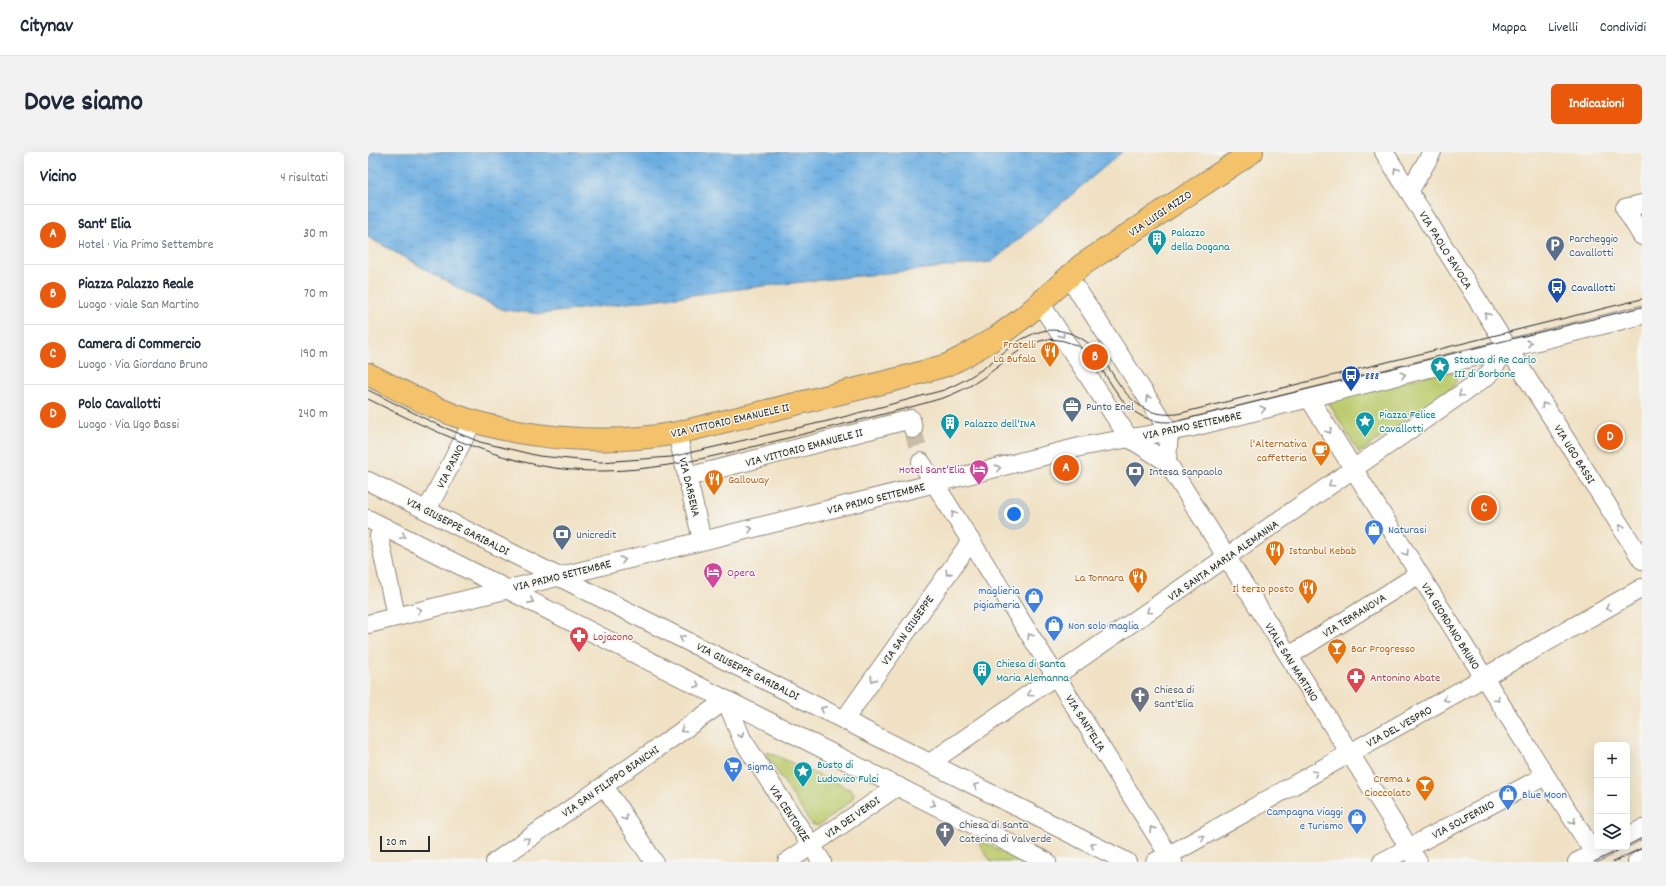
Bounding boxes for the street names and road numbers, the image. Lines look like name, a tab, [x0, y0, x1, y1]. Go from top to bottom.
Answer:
street label: VIA LUIGI RIZZO	[1126, 187, 1196, 242]
street label: VIA PAOLO SAVOCA	[1414, 208, 1476, 294]
street label: VIA VITTORIO EMANUELE II	[670, 400, 791, 443]
street label: VIA PRIMO SETTEMBRE	[1141, 408, 1244, 445]
street label: VIA UGO BASSI	[1549, 422, 1599, 488]
street label: VIA VITTORIO EMANUELE II	[744, 425, 865, 472]
street label: VIA PAINO	[433, 442, 470, 492]
street label: VIA DARSENA	[673, 456, 704, 519]
street label: VIA PRIMO SETTEMBRE	[826, 479, 928, 520]
street label: VIA GIUSEPPE GARIBALDI	[403, 494, 512, 561]
street label: VIA SANTA MARIA ALEMANNA	[1165, 516, 1283, 606]
street label: VIA PRIMO SETTEMBRE	[512, 556, 614, 597]
street label: VIA GIORDANO BRUNO	[1416, 580, 1483, 674]
street label: VIA TERRANOVA	[1320, 590, 1390, 643]
street label: VIA SAN GIUSEPPE	[878, 592, 939, 669]
street label: VIALE SAN MARTINO	[1260, 620, 1322, 706]
street label: VIA GIUSEPPE GARIBALDI	[693, 639, 802, 706]
street label: VIA SANT'ELIA	[1060, 692, 1109, 756]
street label: VIA DEL VESPRO	[1364, 702, 1436, 752]
street label: VIA SAN FILIPPO BIANCHI	[559, 742, 663, 822]
street label: VIA CENTONZE	[764, 782, 814, 846]
street label: VIA DEI VERDI	[822, 793, 884, 844]
street label: VIA SOLFERINO	[1429, 797, 1498, 844]

